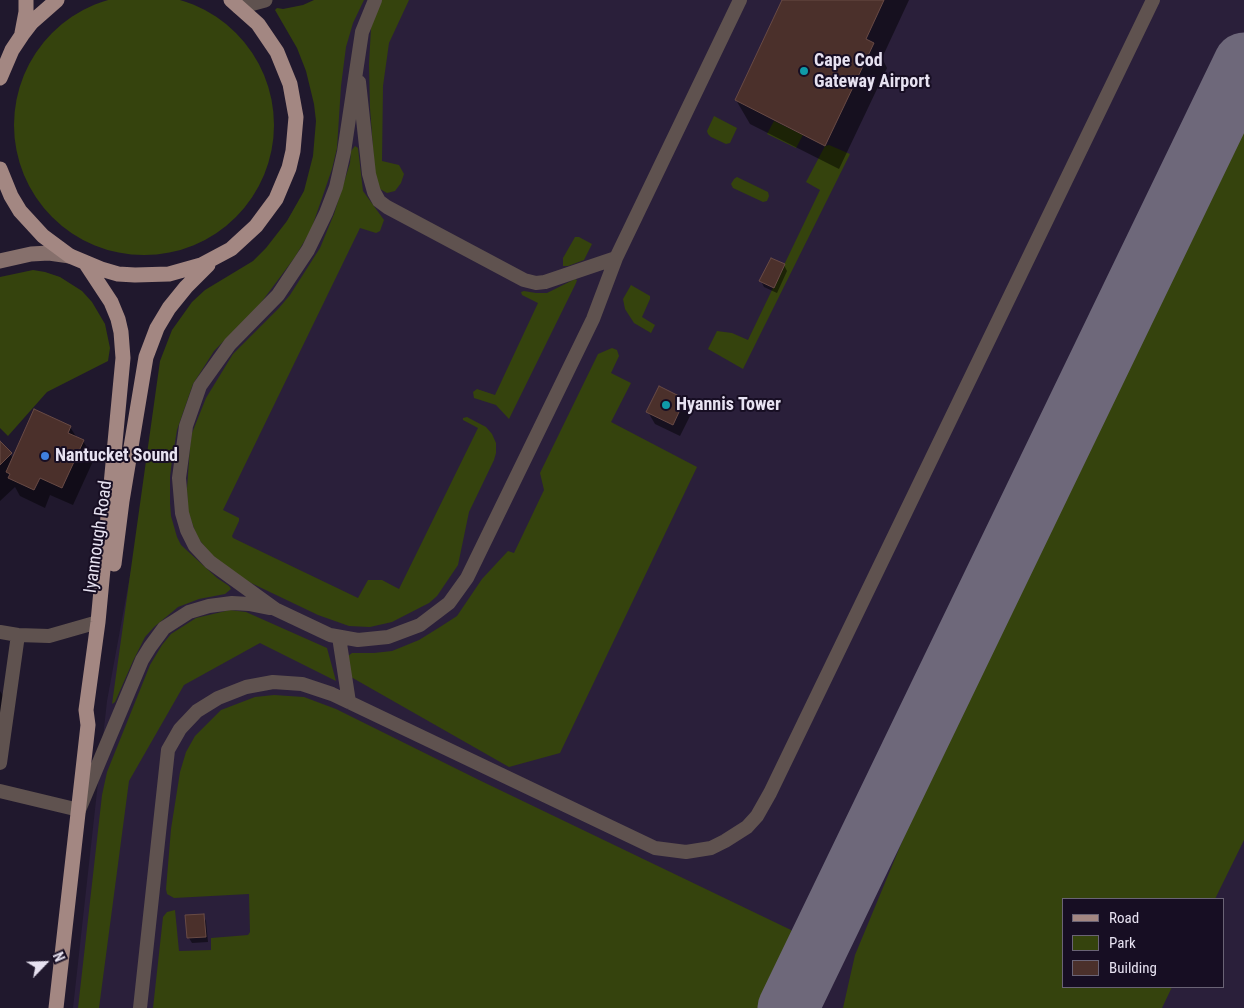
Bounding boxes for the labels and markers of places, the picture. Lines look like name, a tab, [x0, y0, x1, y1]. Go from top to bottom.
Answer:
place label: Cape Cod Gateway Airport	[814, 50, 930, 92]
marker: Cape Cod Gateway Airport	[798, 65, 810, 77]
place label: Hyannis Tower	[676, 394, 781, 416]
marker: Hyannis Tower	[660, 399, 672, 411]
place label: Nantucket Sound	[55, 445, 178, 467]
marker: Nantucket Sound	[39, 450, 51, 462]

